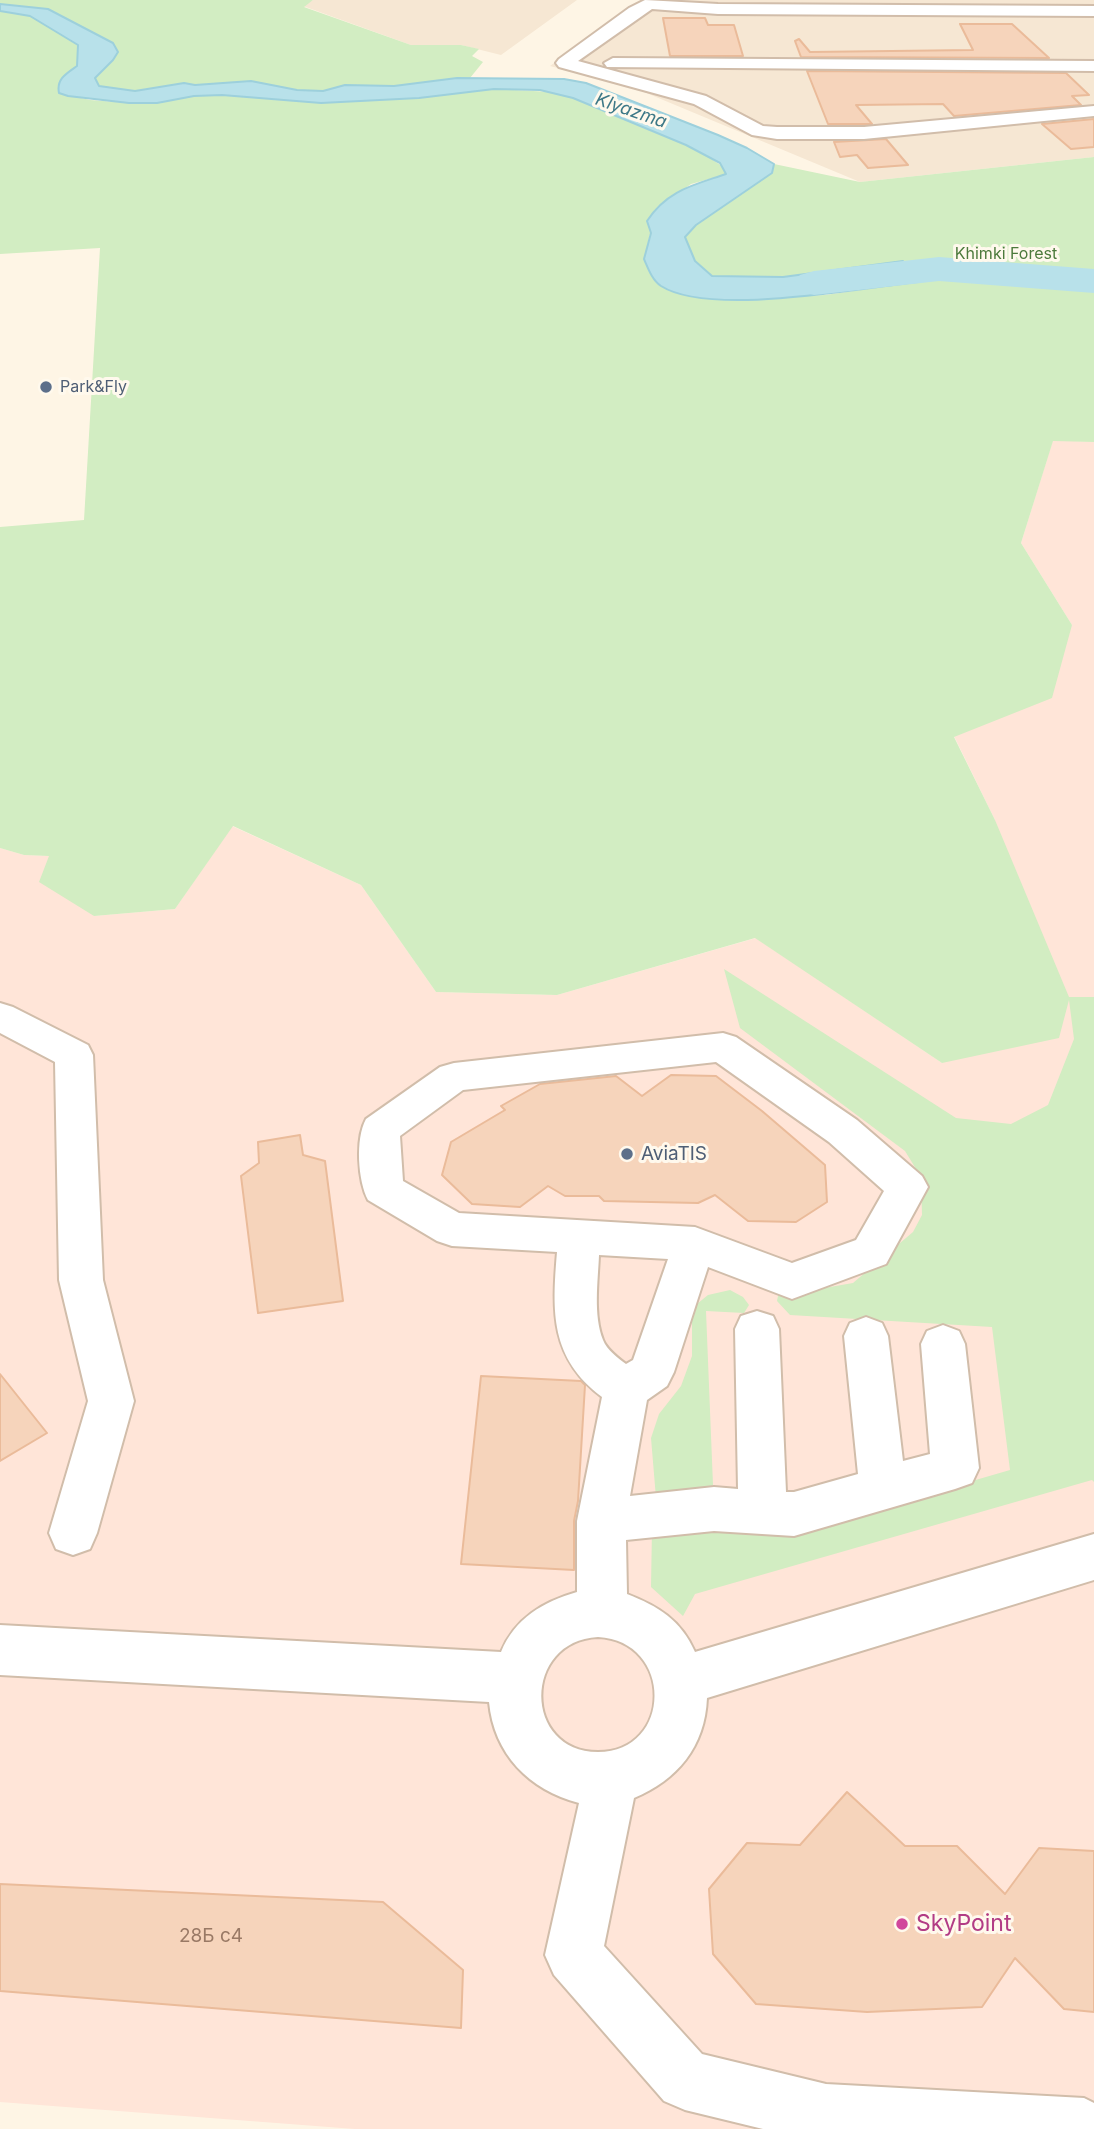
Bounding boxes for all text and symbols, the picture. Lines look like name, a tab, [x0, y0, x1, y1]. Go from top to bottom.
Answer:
water label: Klyazma	[592, 89, 670, 133]
park label: Khimki Forest	[955, 244, 1057, 264]
place label: Park&Fly	[60, 377, 127, 397]
marker: Park&Fly	[38, 379, 54, 395]
place label: AviaTIS	[641, 1143, 707, 1165]
marker: AviaTIS	[619, 1146, 635, 1162]
place label: SkyPoint	[916, 1910, 1011, 1938]
marker: SkyPoint	[894, 1916, 910, 1932]
house number: 28Б с4	[179, 1925, 243, 1947]

